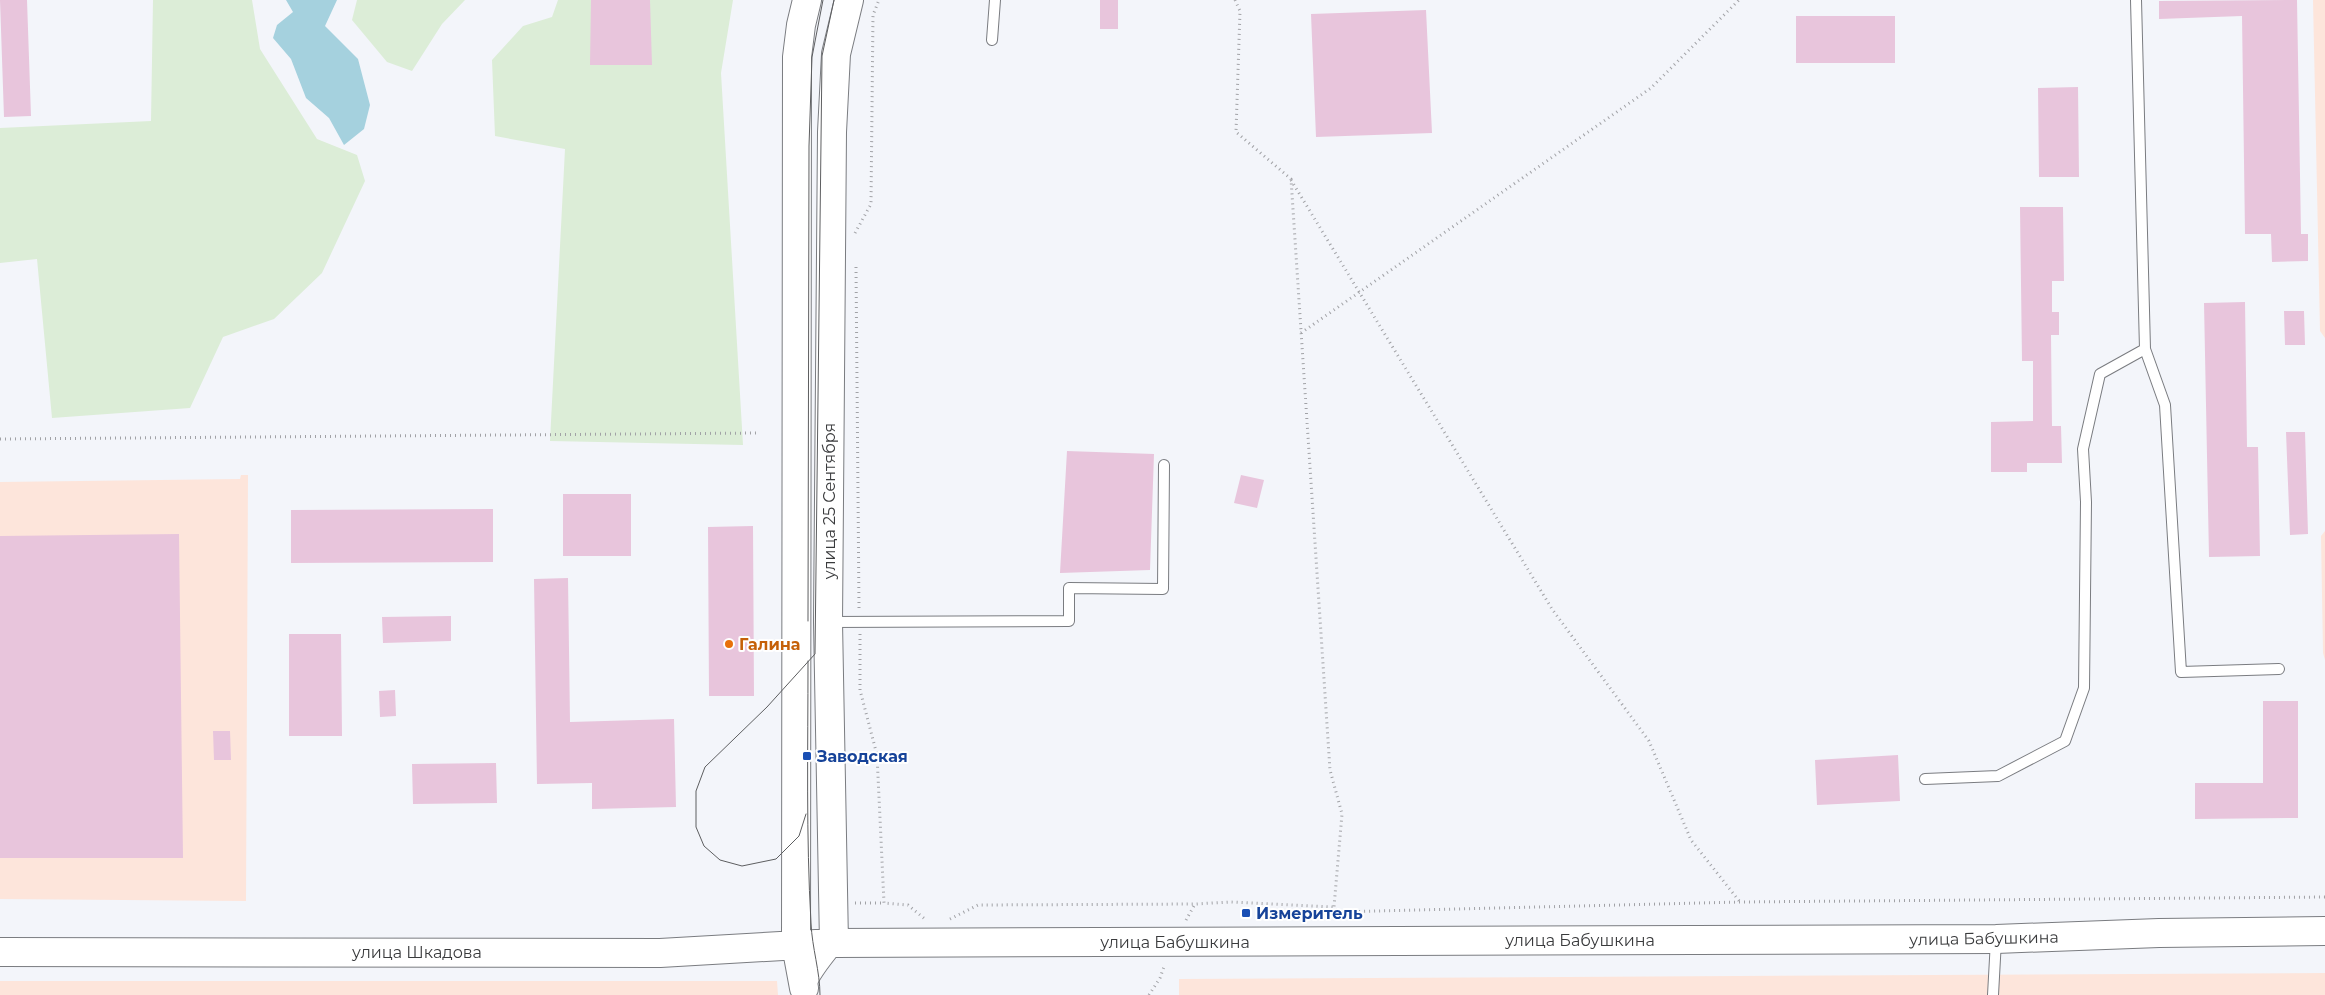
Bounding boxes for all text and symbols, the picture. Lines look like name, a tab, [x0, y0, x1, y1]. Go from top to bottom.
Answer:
street label: улица 25 Сентября	[820, 423, 839, 580]
place label: Галина	[739, 635, 801, 654]
marker: Галина	[723, 638, 735, 650]
place label: Заводская	[816, 747, 908, 766]
marker: Заводская	[801, 750, 813, 762]
place label: Измеритель	[1256, 904, 1363, 923]
marker: Измеритель	[1240, 907, 1252, 919]
street label: улица Бабушкина	[1908, 928, 2059, 949]
street label: улица Бабушкина	[1504, 931, 1655, 950]
street label: улица Бабушкина	[1099, 933, 1250, 952]
street label: улица Шкадова	[351, 943, 482, 962]

